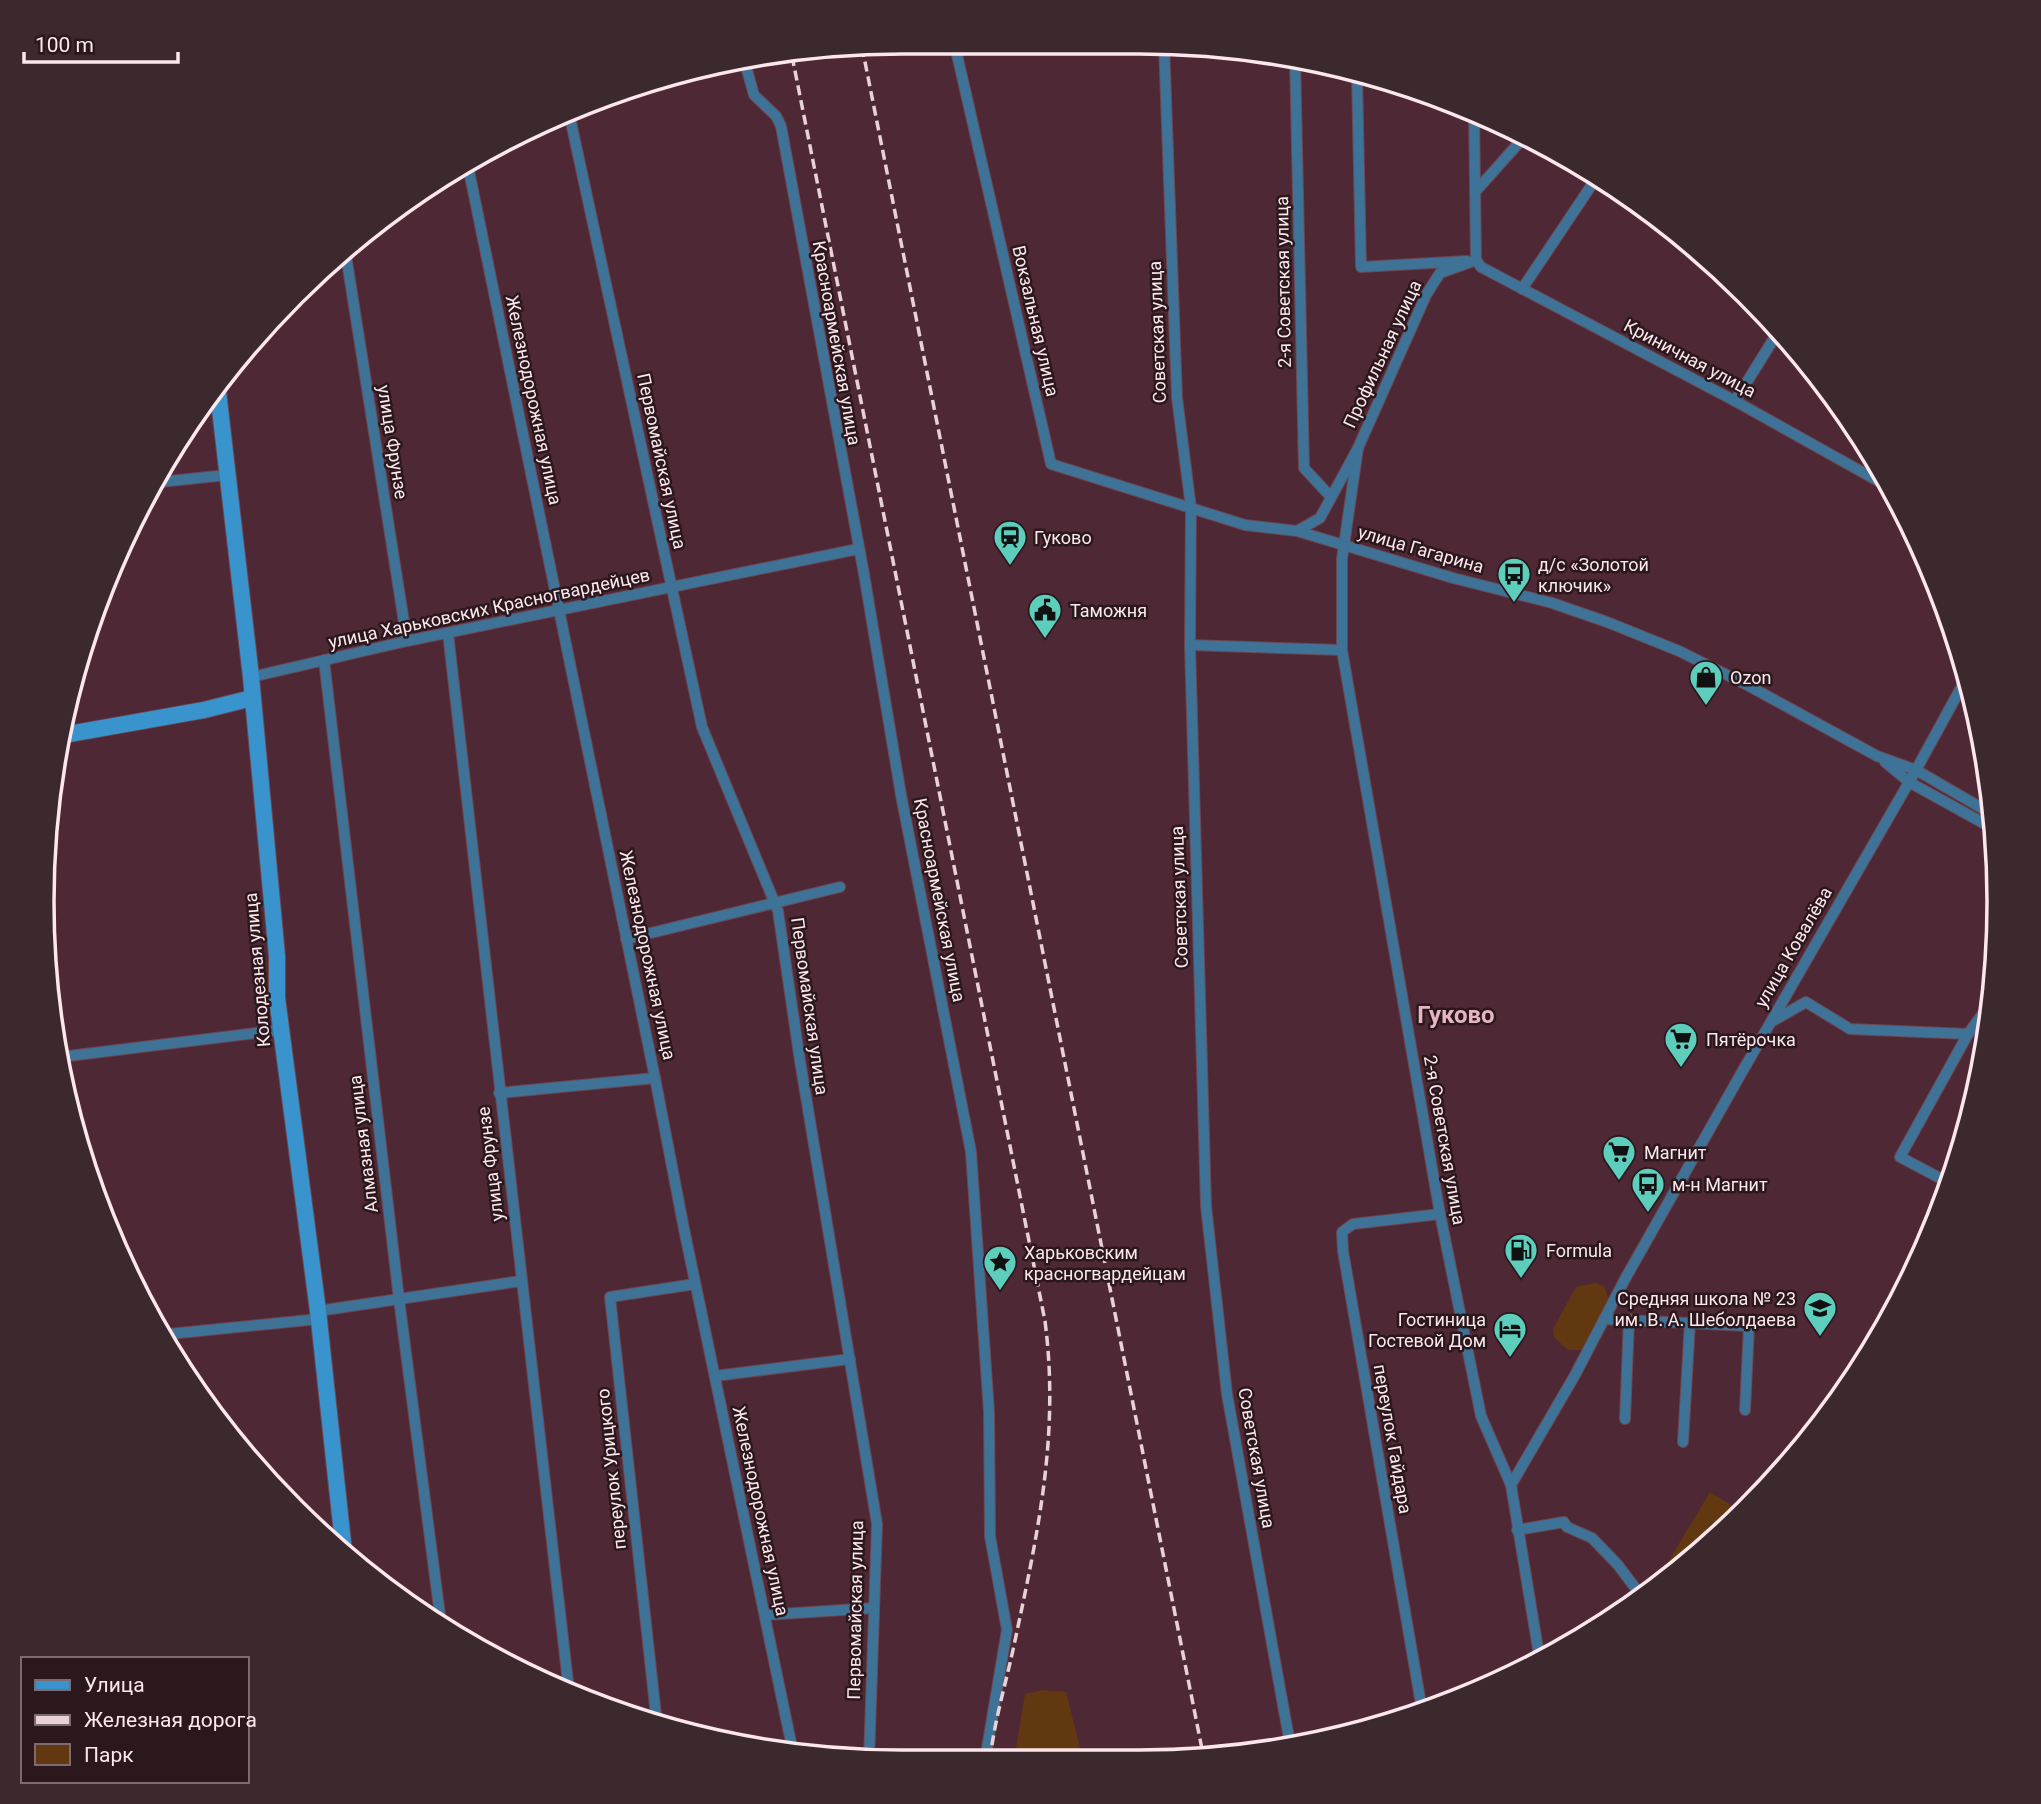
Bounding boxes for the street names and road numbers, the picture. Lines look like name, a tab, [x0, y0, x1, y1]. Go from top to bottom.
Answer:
street label: 2-я Советская улица	[1271, 196, 1295, 368]
street label: Красноармейская улица	[809, 239, 865, 447]
street label: Вокзальная улица	[1008, 243, 1064, 399]
street label: Советская улица	[1144, 260, 1170, 404]
street label: Профильная улица	[1339, 277, 1425, 431]
street label: Железнодорожная улица	[502, 293, 566, 507]
street label: Криничная улица	[1620, 314, 1760, 402]
street label: Первомайская улица	[633, 371, 691, 551]
street label: улица Фрунзе	[374, 383, 412, 501]
street label: улица Гагарина	[1356, 521, 1486, 577]
street label: улица Харьковских Красногвардейцев	[326, 564, 652, 652]
street label: Красноармейская улица	[910, 796, 970, 1004]
street label: Советская улица	[1166, 825, 1192, 969]
street label: Железнодорожная улица	[616, 848, 680, 1062]
street label: улица Ковалёва	[1750, 883, 1836, 1011]
street label: Колодезная улица	[240, 892, 274, 1048]
street label: Первомайская улица	[787, 916, 833, 1096]
street label: 2-я Советская улица	[1420, 1054, 1470, 1226]
street label: Алмазная улица	[344, 1074, 382, 1214]
street label: улица Фрунзе	[473, 1105, 507, 1223]
street label: переулок Гайдара	[1370, 1363, 1416, 1515]
street label: Советская улица	[1234, 1386, 1280, 1530]
street label: переулок Урицкого	[592, 1388, 630, 1550]
street label: Железнодорожная улица	[729, 1404, 793, 1618]
street label: Первомайская улица	[843, 1520, 867, 1700]

